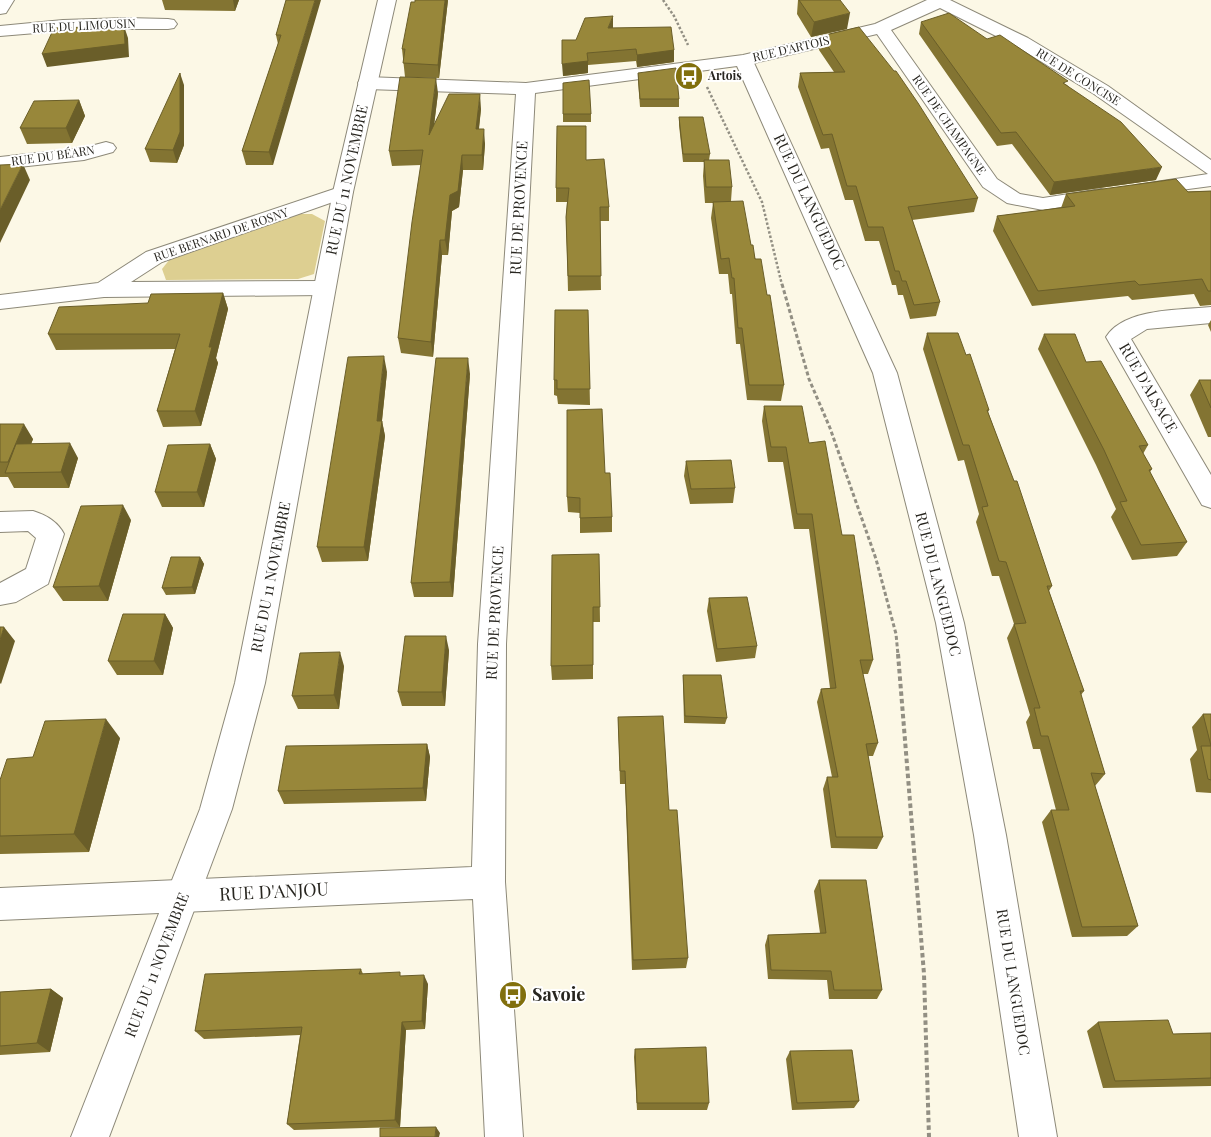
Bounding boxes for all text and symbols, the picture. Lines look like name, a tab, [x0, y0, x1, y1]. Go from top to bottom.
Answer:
street label: RUE DU LIMOUSIN	[32, 14, 137, 36]
street label: RUE D'ARTOIS	[751, 31, 831, 65]
street label: RUE DE CONCISE	[1033, 44, 1124, 109]
bus stop icon: Artois	[674, 61, 704, 91]
place label: Artois	[707, 67, 742, 83]
street label: RUE DE CHAMPAGNE	[909, 71, 990, 177]
street label: RUE DU 11 NOVEMBRE	[320, 103, 372, 257]
street label: RUE DU LANGUEDOC	[770, 130, 850, 273]
street label: RUE DE PROVENCE	[505, 140, 532, 275]
street label: RUE DU BÉARN	[10, 141, 96, 169]
street label: RUE BERNARD DE ROSNY	[151, 203, 291, 265]
street label: RUE D'ALSACE	[1115, 339, 1183, 436]
street label: RUE DU 11 NOVEMBRE	[246, 500, 294, 654]
street label: RUE DU LANGUEDOC	[911, 509, 967, 658]
street label: RUE DE PROVENCE	[481, 545, 508, 680]
street label: RUE D'ANJOU	[219, 876, 329, 906]
street label: RUE DU 11 NOVEMBRE	[119, 889, 193, 1040]
street label: RUE DU LANGUEDOC	[993, 907, 1035, 1057]
bus stop icon: Savoie	[498, 980, 528, 1010]
place label: Savoie	[532, 982, 585, 1006]

